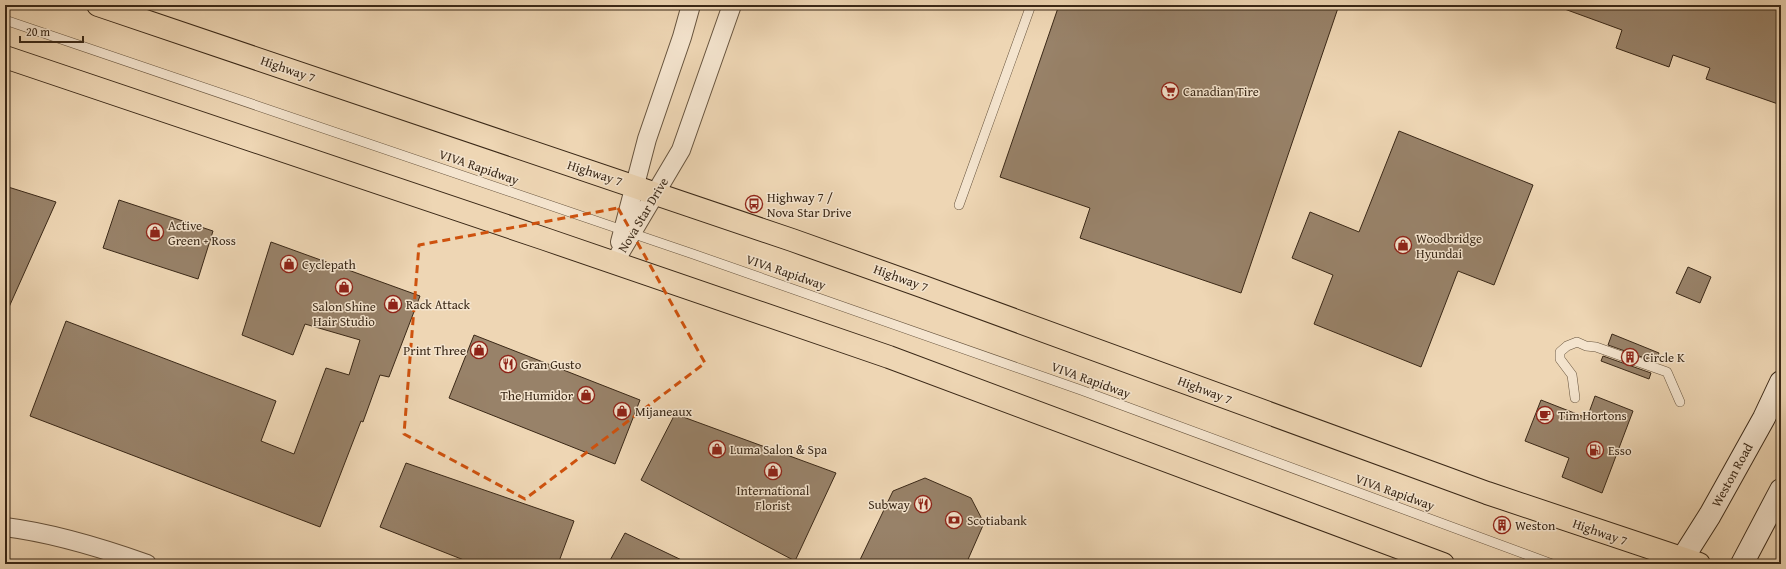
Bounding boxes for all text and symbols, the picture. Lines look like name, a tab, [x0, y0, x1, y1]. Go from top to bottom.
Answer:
scale bar	[20, 18, 83, 44]
text: 20 m	[26, 23, 50, 40]
street label: Highway 7	[258, 51, 318, 87]
supermarket icon: Canadian Tire	[1160, 81, 1180, 101]
place label: Canadian Tire	[1183, 82, 1259, 101]
street label: VIVA Rapidway	[436, 144, 522, 190]
street label: Highway 7	[565, 155, 625, 191]
street label: Nova Star Drive	[613, 174, 673, 256]
place label: Highway 7 / Nova Star Drive	[767, 188, 852, 222]
bus stop icon: Highway 7 / Nova Star Drive	[744, 194, 764, 214]
place label: Active Green + Ross	[168, 216, 236, 250]
shop icon: Active Green + Ross	[145, 222, 165, 242]
place label: Woodbridge Hyundai	[1416, 229, 1482, 263]
shop icon: Woodbridge Hyundai	[1393, 235, 1413, 255]
street label: VIVA Rapidway	[743, 249, 829, 295]
shop icon: Cyclepath	[279, 254, 299, 274]
place label: Cyclepath	[302, 255, 357, 274]
street label: Highway 7	[871, 259, 931, 297]
shop icon: Salon Shine Hair Studio	[334, 277, 354, 297]
shop icon: Rack Attack	[383, 294, 403, 314]
place label: Rack Attack	[406, 295, 470, 314]
place label: Salon Shine Hair Studio	[312, 297, 376, 331]
shop icon: Print Three	[469, 340, 489, 360]
place label: Print Three	[403, 341, 466, 360]
building icon: Circle K	[1620, 347, 1640, 367]
place label: Circle K	[1643, 348, 1685, 367]
restaurant icon: Gran Gusto	[498, 354, 518, 374]
place label: Gran Gusto	[521, 355, 582, 374]
street label: VIVA Rapidway	[1049, 357, 1134, 403]
street label: Highway 7	[1175, 371, 1235, 409]
shop icon: The Humidor	[576, 385, 596, 405]
place label: The Humidor	[501, 386, 574, 405]
shop icon: Mijaneaux	[612, 401, 632, 421]
place label: Mijaneaux	[635, 402, 693, 421]
cafe icon: Tim Hortons	[1535, 405, 1555, 425]
place label: Tim Hortons	[1558, 406, 1627, 425]
shop icon: Luma Salon & Spa	[707, 439, 727, 459]
place label: Luma Salon & Spa	[730, 440, 828, 459]
fuel station icon: Esso	[1585, 440, 1605, 460]
street label: Weston Road	[1707, 440, 1757, 510]
place label: Esso	[1608, 441, 1632, 460]
shop icon: International Florist	[763, 461, 783, 481]
street label: VIVA Rapidway	[1353, 469, 1438, 515]
place label: International Florist	[737, 481, 810, 515]
restaurant icon: Subway	[913, 494, 933, 514]
place label: Subway	[868, 495, 911, 514]
bank icon: Scotiabank	[944, 510, 964, 530]
place label: Scotiabank	[967, 511, 1027, 530]
street label: Highway 7	[1570, 514, 1630, 550]
building icon: Weston	[1492, 515, 1512, 535]
place label: Weston	[1515, 516, 1556, 535]

